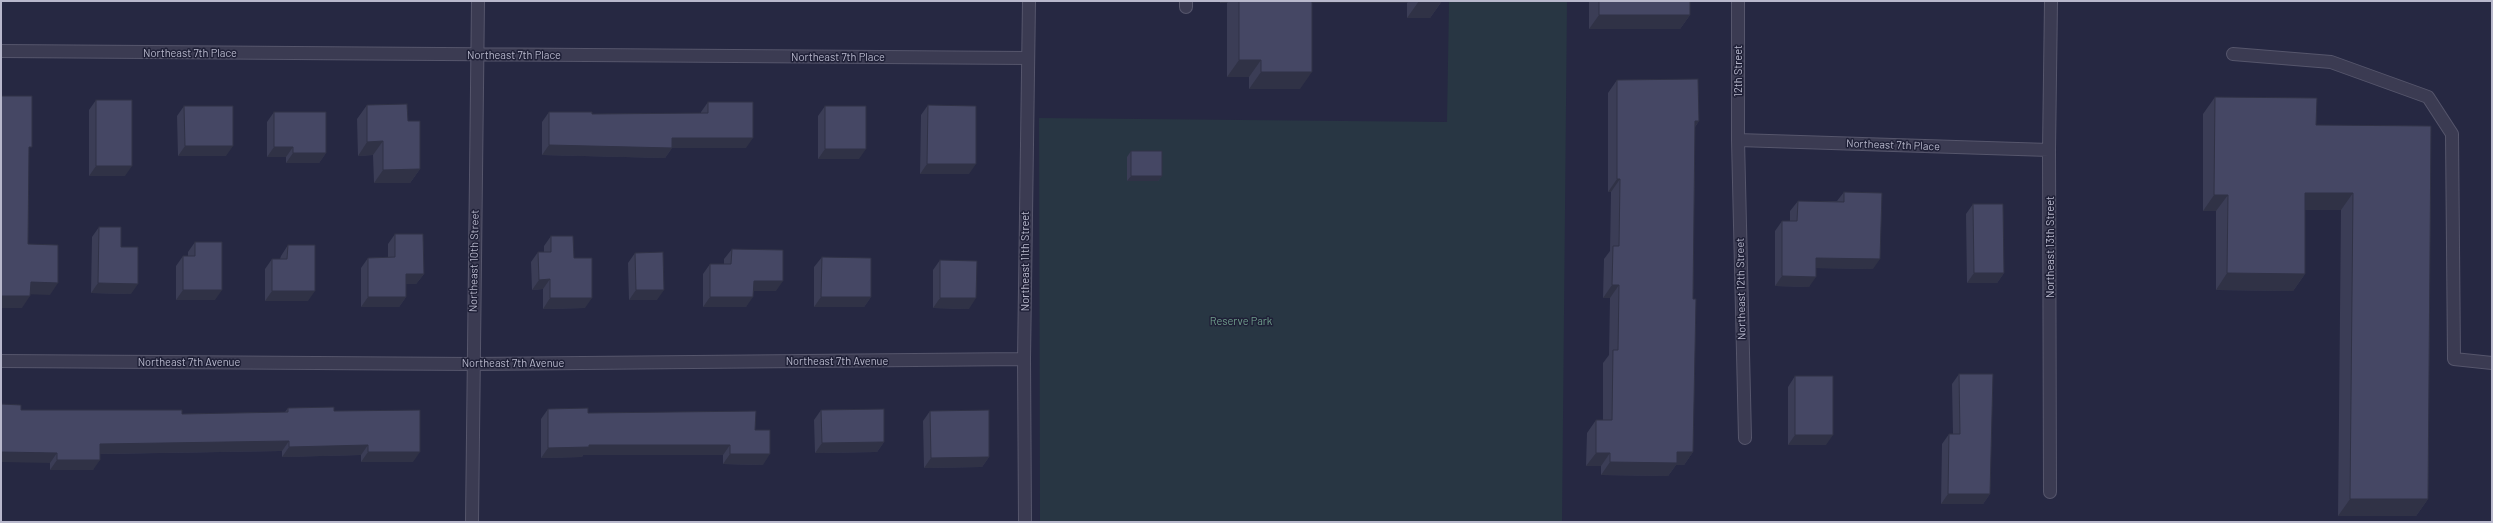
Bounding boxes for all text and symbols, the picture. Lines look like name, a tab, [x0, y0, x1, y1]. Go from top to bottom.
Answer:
street label: 12th Street	[1731, 45, 1745, 97]
street label: Northeast 7th Place	[143, 46, 237, 60]
street label: Northeast 7th Place	[467, 48, 561, 62]
street label: Northeast 7th Place	[791, 50, 885, 64]
street label: Northeast 7th Place	[1846, 137, 1940, 153]
street label: Northeast 13th Street	[2043, 196, 2057, 298]
street label: Northeast 10th Street	[467, 210, 481, 312]
street label: Northeast 11th Street	[1018, 211, 1032, 311]
street label: Northeast 12th Street	[1734, 238, 1748, 340]
park label: Reserve Park	[1210, 314, 1272, 328]
street label: Northeast 7th Avenue	[786, 354, 888, 368]
street label: Northeast 7th Avenue	[138, 355, 240, 369]
street label: Northeast 7th Avenue	[462, 356, 564, 370]

